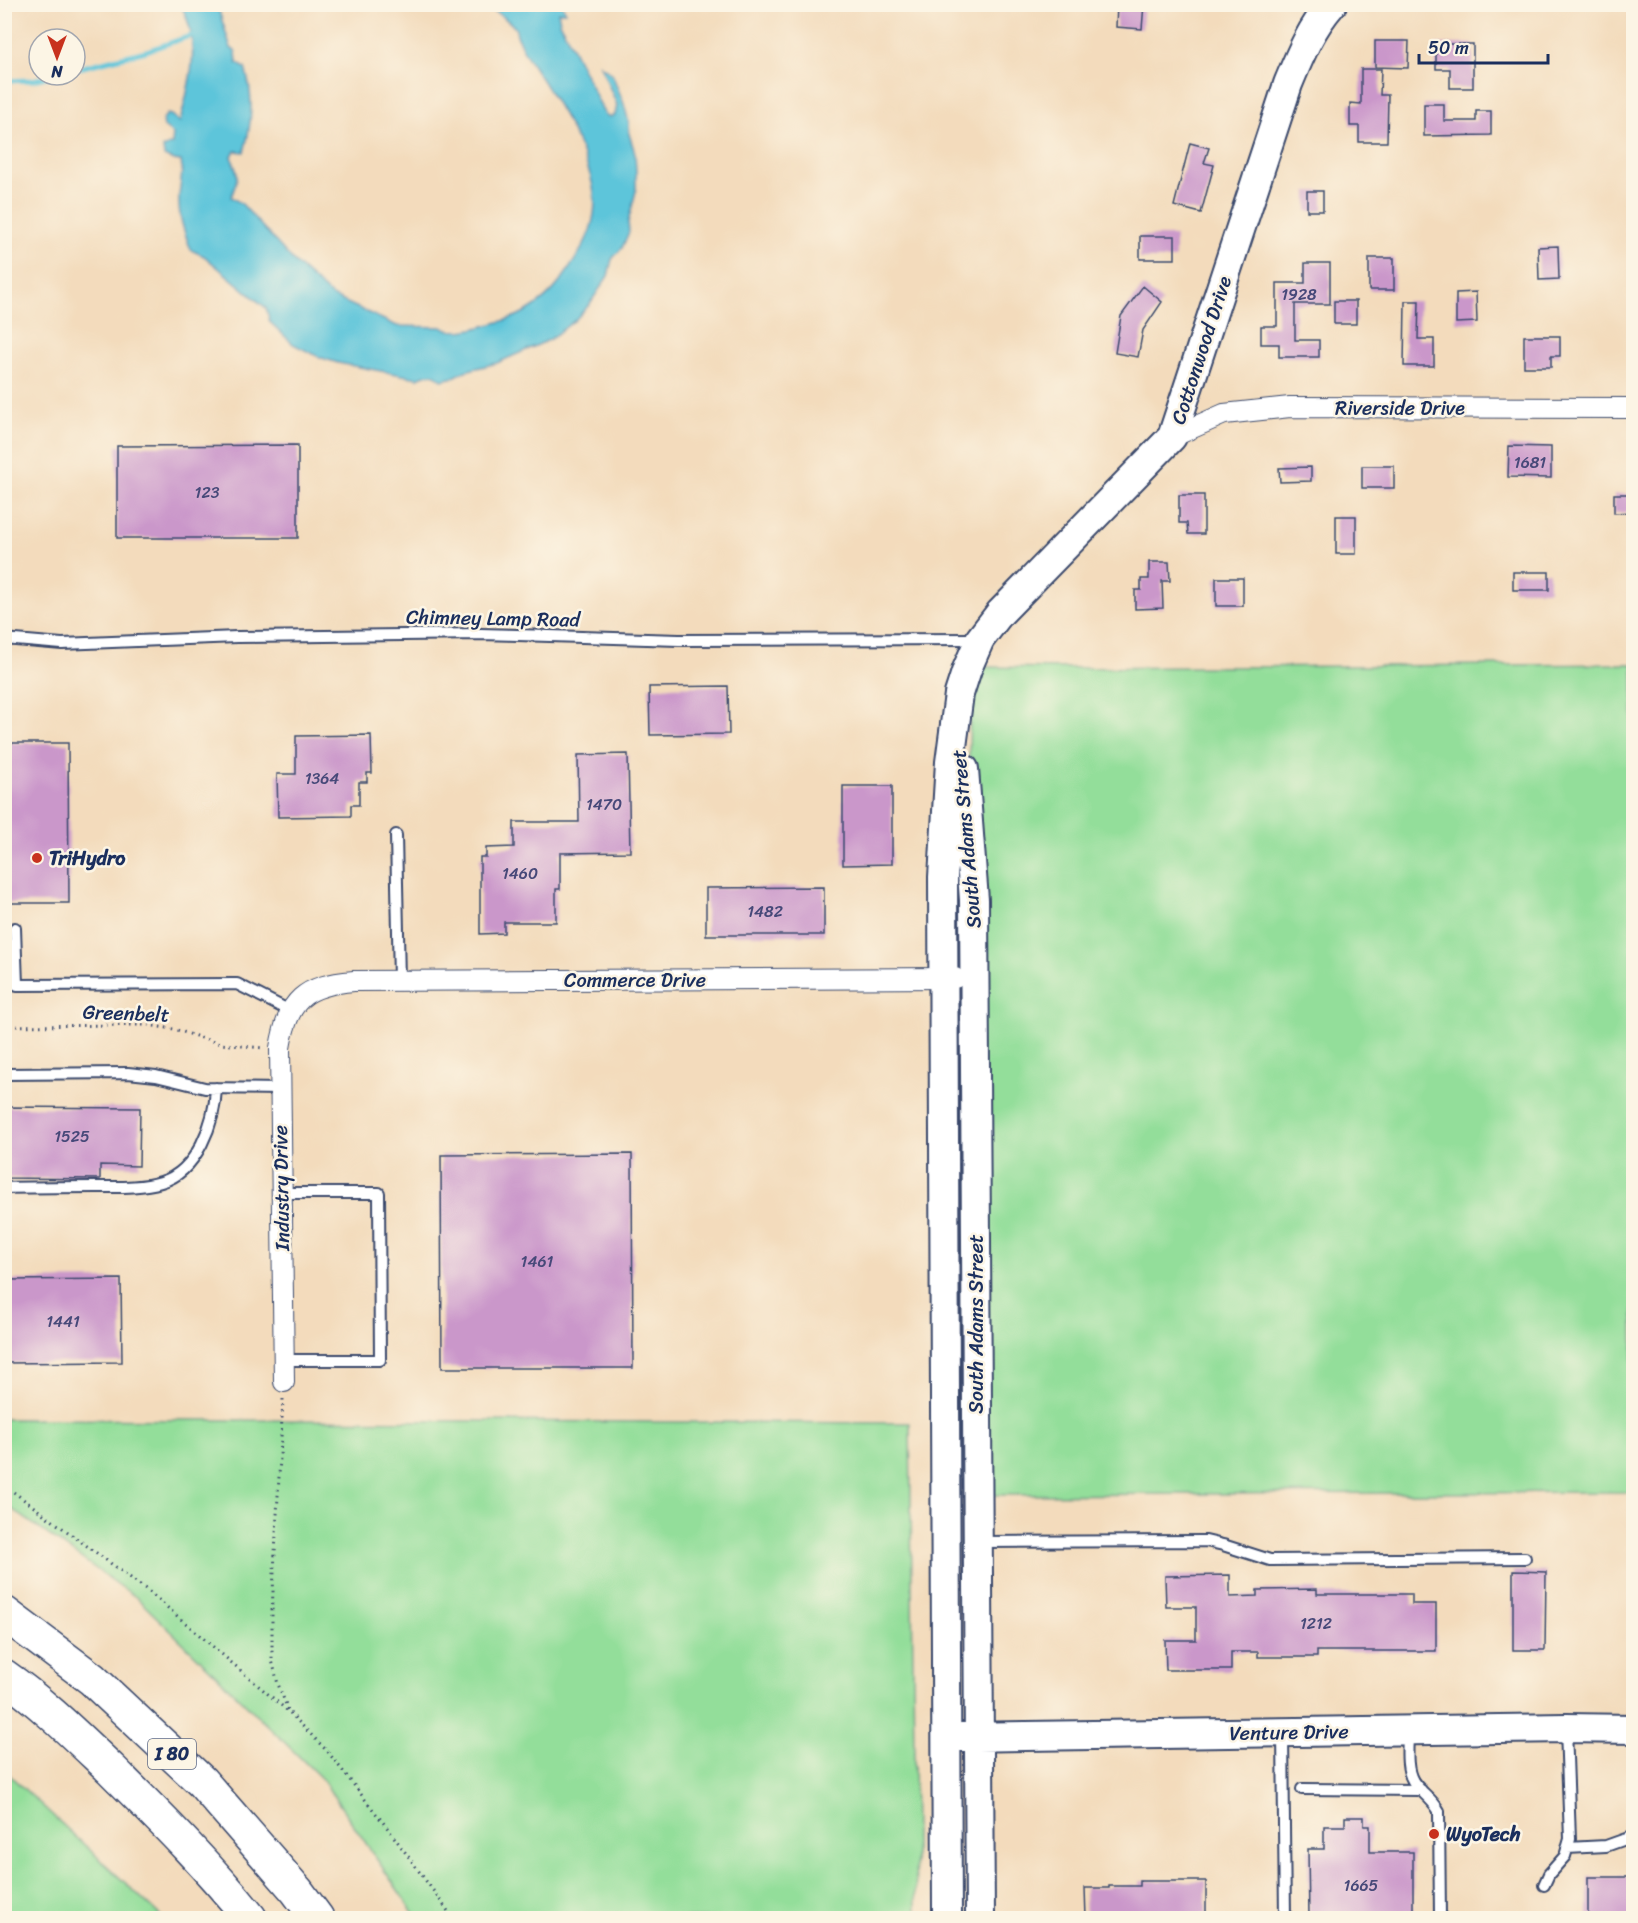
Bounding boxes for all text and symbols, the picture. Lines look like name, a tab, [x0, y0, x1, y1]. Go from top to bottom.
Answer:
north arrow	[27, 27, 87, 87]
scale bar	[1419, 27, 1548, 65]
text: 50 m	[1428, 32, 1469, 64]
text: N	[51, 57, 64, 86]
street label: Cottonwood Drive	[1161, 271, 1242, 429]
house number: 1928	[1281, 280, 1317, 309]
street label: Riverside Drive	[1335, 391, 1465, 426]
house number: 1681	[1514, 448, 1546, 477]
house number: 123	[195, 478, 220, 507]
street label: Chimney Lamp Road	[406, 599, 582, 638]
street label: South Adams Street	[941, 748, 992, 930]
house number: 1364	[305, 764, 339, 793]
house number: 1470	[586, 790, 622, 819]
place label: TriHydro	[49, 841, 126, 876]
marker: TriHydro	[30, 851, 44, 865]
house number: 1460	[502, 859, 538, 888]
house number: 1482	[747, 897, 783, 926]
street label: Commerce Drive	[564, 963, 706, 998]
street label: Greenbelt	[82, 994, 170, 1033]
house number: 1525	[54, 1122, 90, 1151]
street label: Industry Drive	[263, 1125, 300, 1252]
street label: South Adams Street	[959, 1234, 994, 1414]
house number: 1461	[521, 1247, 554, 1276]
house number: 1441	[46, 1307, 80, 1336]
house number: 1212	[1300, 1609, 1332, 1638]
street label: Venture Drive	[1229, 1714, 1349, 1751]
road number: I 80	[148, 1739, 196, 1769]
place label: WyoTech	[1446, 1817, 1521, 1852]
marker: WyoTech	[1427, 1827, 1441, 1841]
house number: 1665	[1344, 1871, 1379, 1900]

